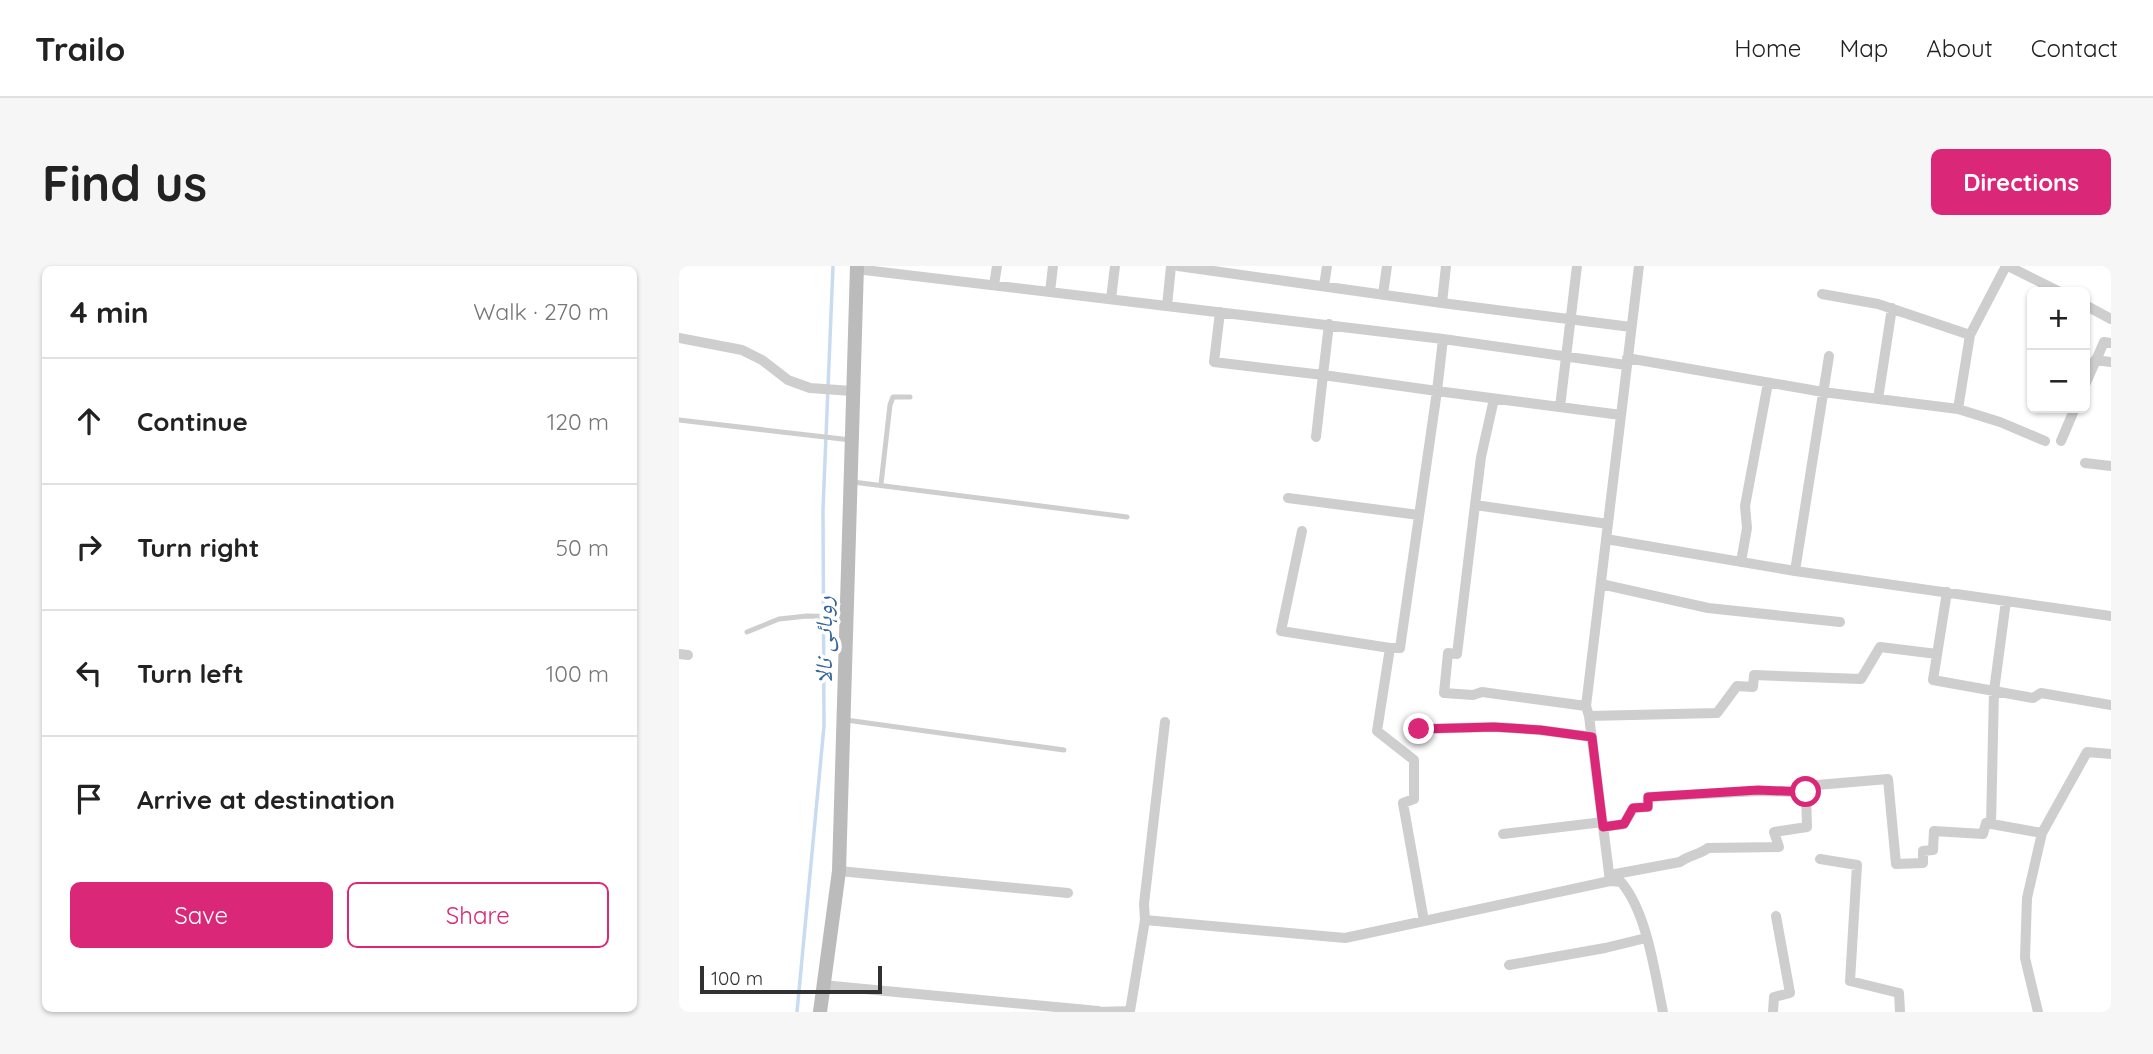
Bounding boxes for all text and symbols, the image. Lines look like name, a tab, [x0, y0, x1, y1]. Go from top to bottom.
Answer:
text: Trailo	[35, 28, 125, 69]
text: Home	[1734, 33, 1801, 63]
text: Map	[1839, 33, 1888, 63]
text: About	[1926, 33, 1993, 63]
text: Contact	[2031, 33, 2118, 63]
button: Directions	[1931, 149, 2111, 215]
text: Find us	[42, 152, 207, 213]
map controls	[2027, 287, 2090, 413]
button: +	[2027, 287, 2090, 350]
text: 4 min	[70, 293, 149, 331]
text: Walk · 270 m	[473, 297, 609, 326]
button: −	[2027, 350, 2090, 413]
icon: ahead	[70, 402, 108, 440]
text: Continue	[137, 405, 248, 438]
text: 120 m	[547, 407, 609, 436]
icon: right	[70, 528, 108, 566]
text: Turn right	[137, 531, 259, 564]
text: 50 m	[556, 533, 609, 562]
water label: روہائی نالا	[808, 596, 839, 684]
icon: left	[70, 654, 108, 692]
text: Turn left	[137, 657, 244, 690]
text: 100 m	[546, 659, 609, 688]
route end	[1403, 713, 1434, 744]
route start	[1790, 776, 1821, 807]
icon: arrive	[70, 780, 108, 818]
text: Arrive at destination	[137, 783, 395, 816]
button: Save	[70, 882, 333, 948]
button: Share	[347, 882, 609, 948]
scale bar	[700, 963, 882, 995]
text: 100 m	[711, 966, 763, 990]

